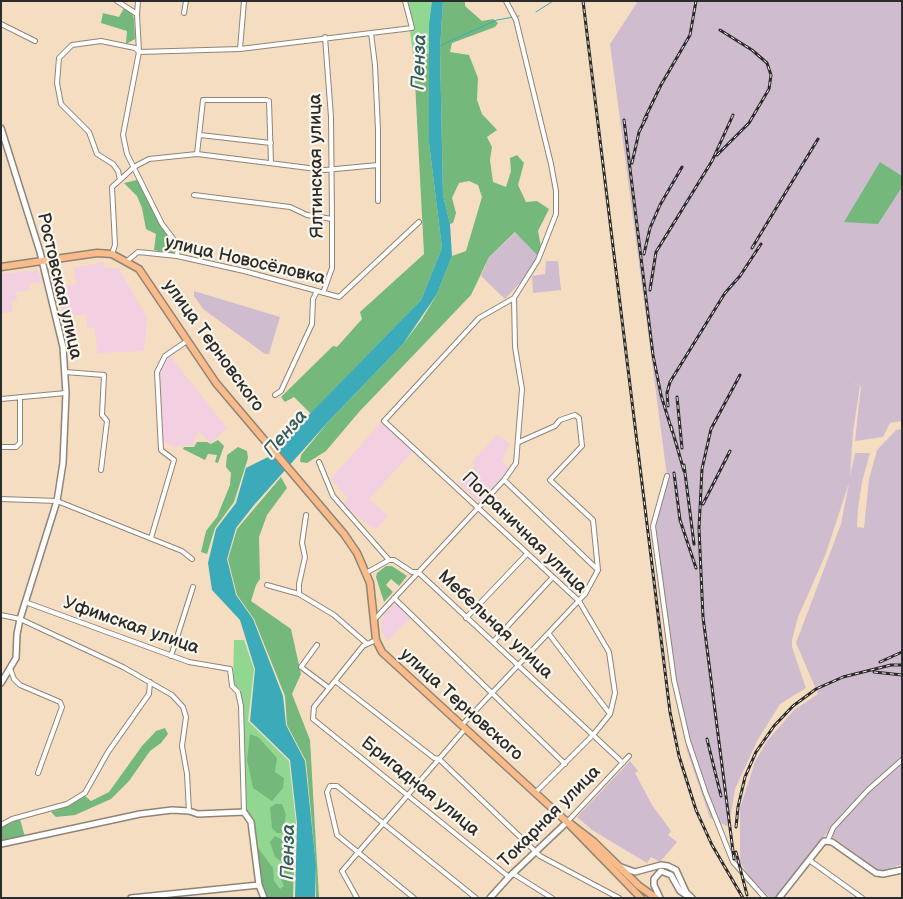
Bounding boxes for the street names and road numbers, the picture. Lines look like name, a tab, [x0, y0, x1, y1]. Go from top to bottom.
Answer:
street label: Ялтинская улица	[305, 93, 329, 239]
street label: Ростовская улица	[32, 211, 86, 361]
street label: улица Новосёловка	[163, 232, 327, 290]
street label: улица Терновского	[158, 276, 268, 416]
street label: Пограничная улица	[457, 468, 591, 598]
street label: Мебельная улица	[433, 566, 557, 684]
street label: Уфимская улица	[60, 593, 202, 659]
street label: улица Терновского	[395, 644, 527, 766]
street label: Бригадная улица	[356, 733, 484, 841]
street label: Токарная улица	[494, 761, 606, 873]

